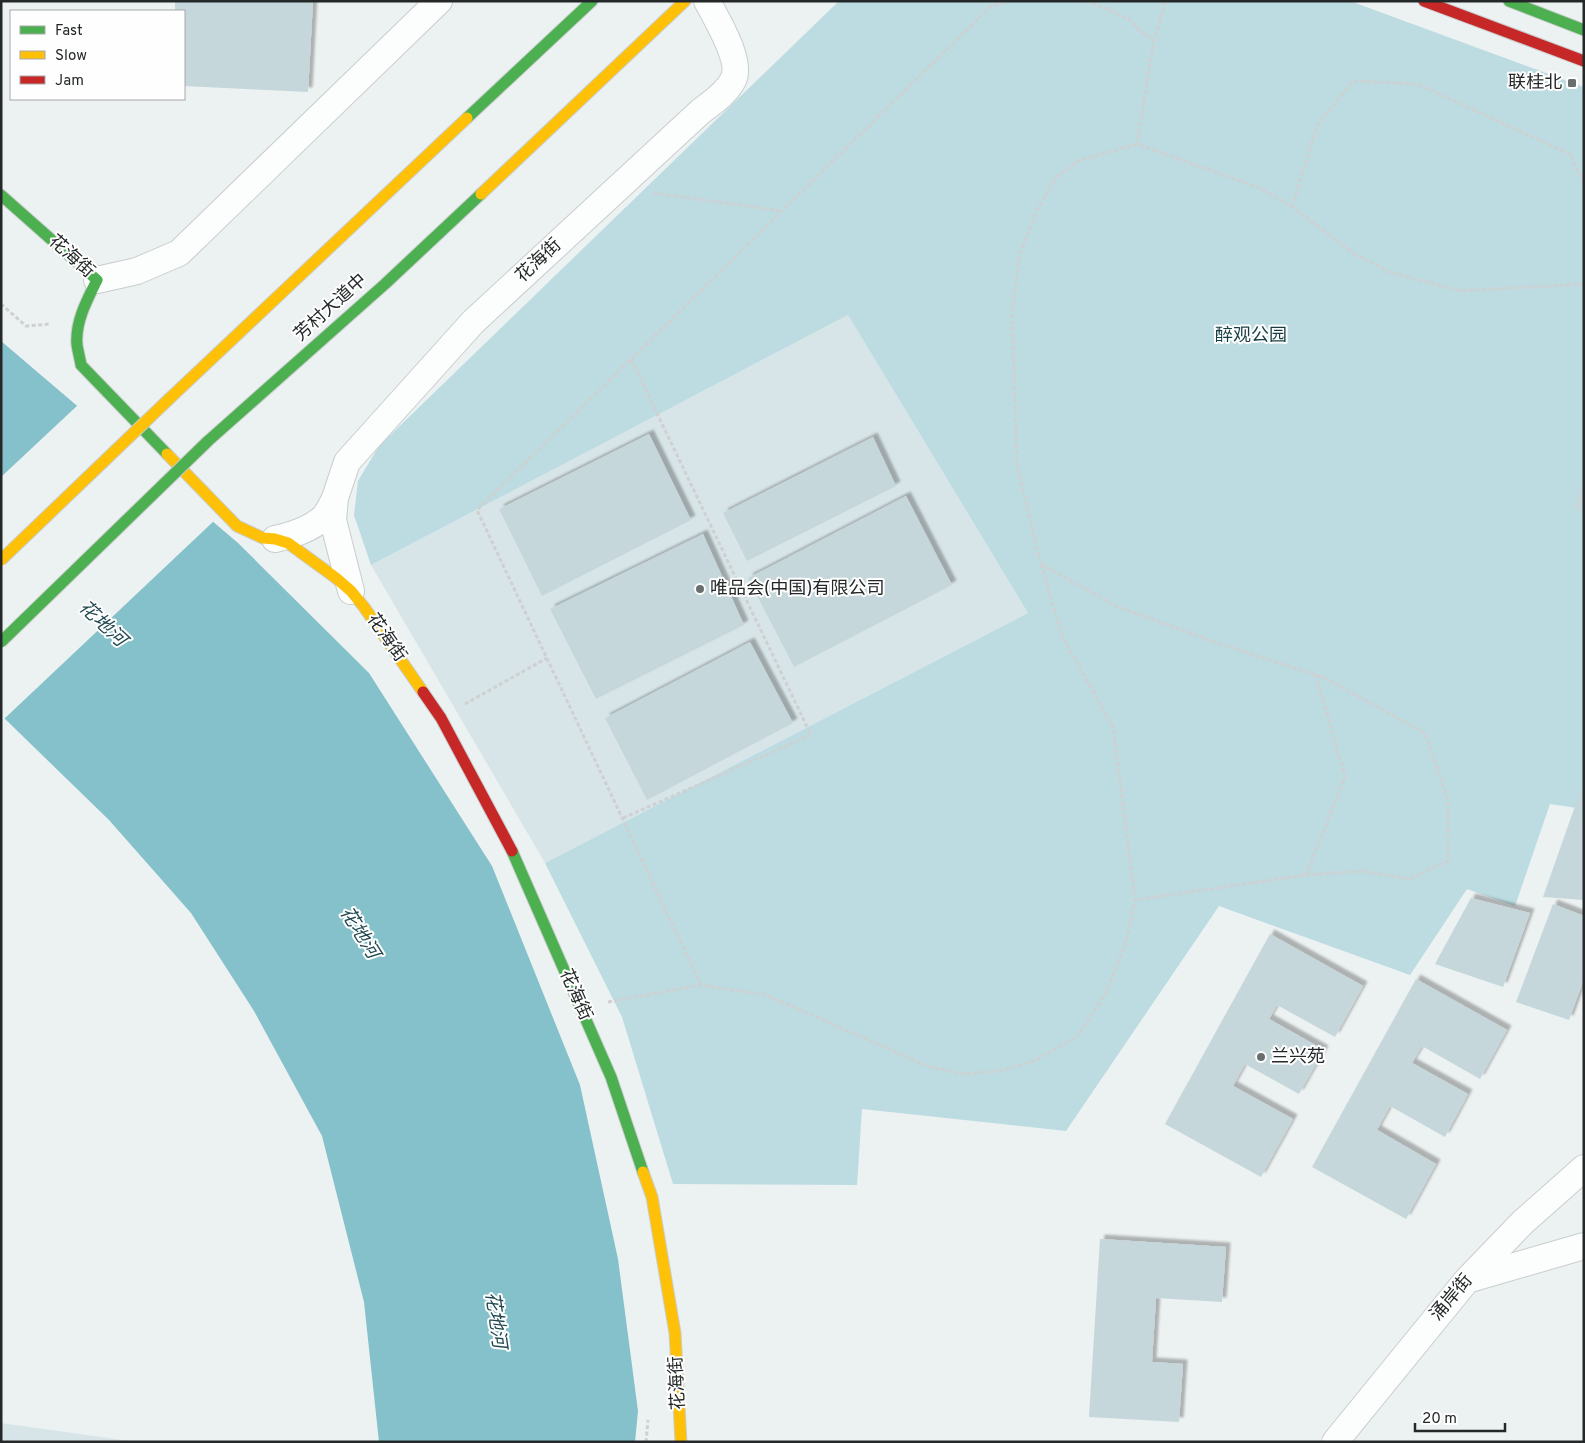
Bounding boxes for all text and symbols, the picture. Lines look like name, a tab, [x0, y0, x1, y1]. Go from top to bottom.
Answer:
legend	[10, 10, 185, 100]
text: Fast	[55, 22, 83, 41]
text: Slow	[55, 47, 87, 66]
text: Jam	[55, 72, 84, 91]
place label: 联桂北	[1508, 72, 1562, 95]
marker: 联桂北	[1566, 77, 1578, 89]
street label: 花海街	[43, 230, 99, 284]
street label: 花海街	[511, 234, 567, 288]
street label: 芳村大道中	[290, 269, 372, 347]
park label: 醉观公园	[1215, 325, 1287, 348]
place label: 唯品会(中国)有限公司	[710, 578, 884, 601]
marker: 唯品会(中国)有限公司	[694, 583, 706, 595]
water label: 花地河	[73, 596, 134, 655]
street label: 花海街	[361, 609, 411, 667]
water label: 花地河	[334, 902, 386, 967]
street label: 花海街	[554, 966, 596, 1024]
place label: 兰兴苑	[1271, 1046, 1325, 1069]
marker: 兰兴苑	[1255, 1051, 1267, 1063]
street label: 涌岸街	[1426, 1270, 1478, 1326]
water label: 花地河	[479, 1290, 511, 1354]
street label: 花海街	[665, 1355, 691, 1411]
scale bar	[1415, 1400, 1505, 1432]
text: 20 m	[1422, 1410, 1457, 1429]

